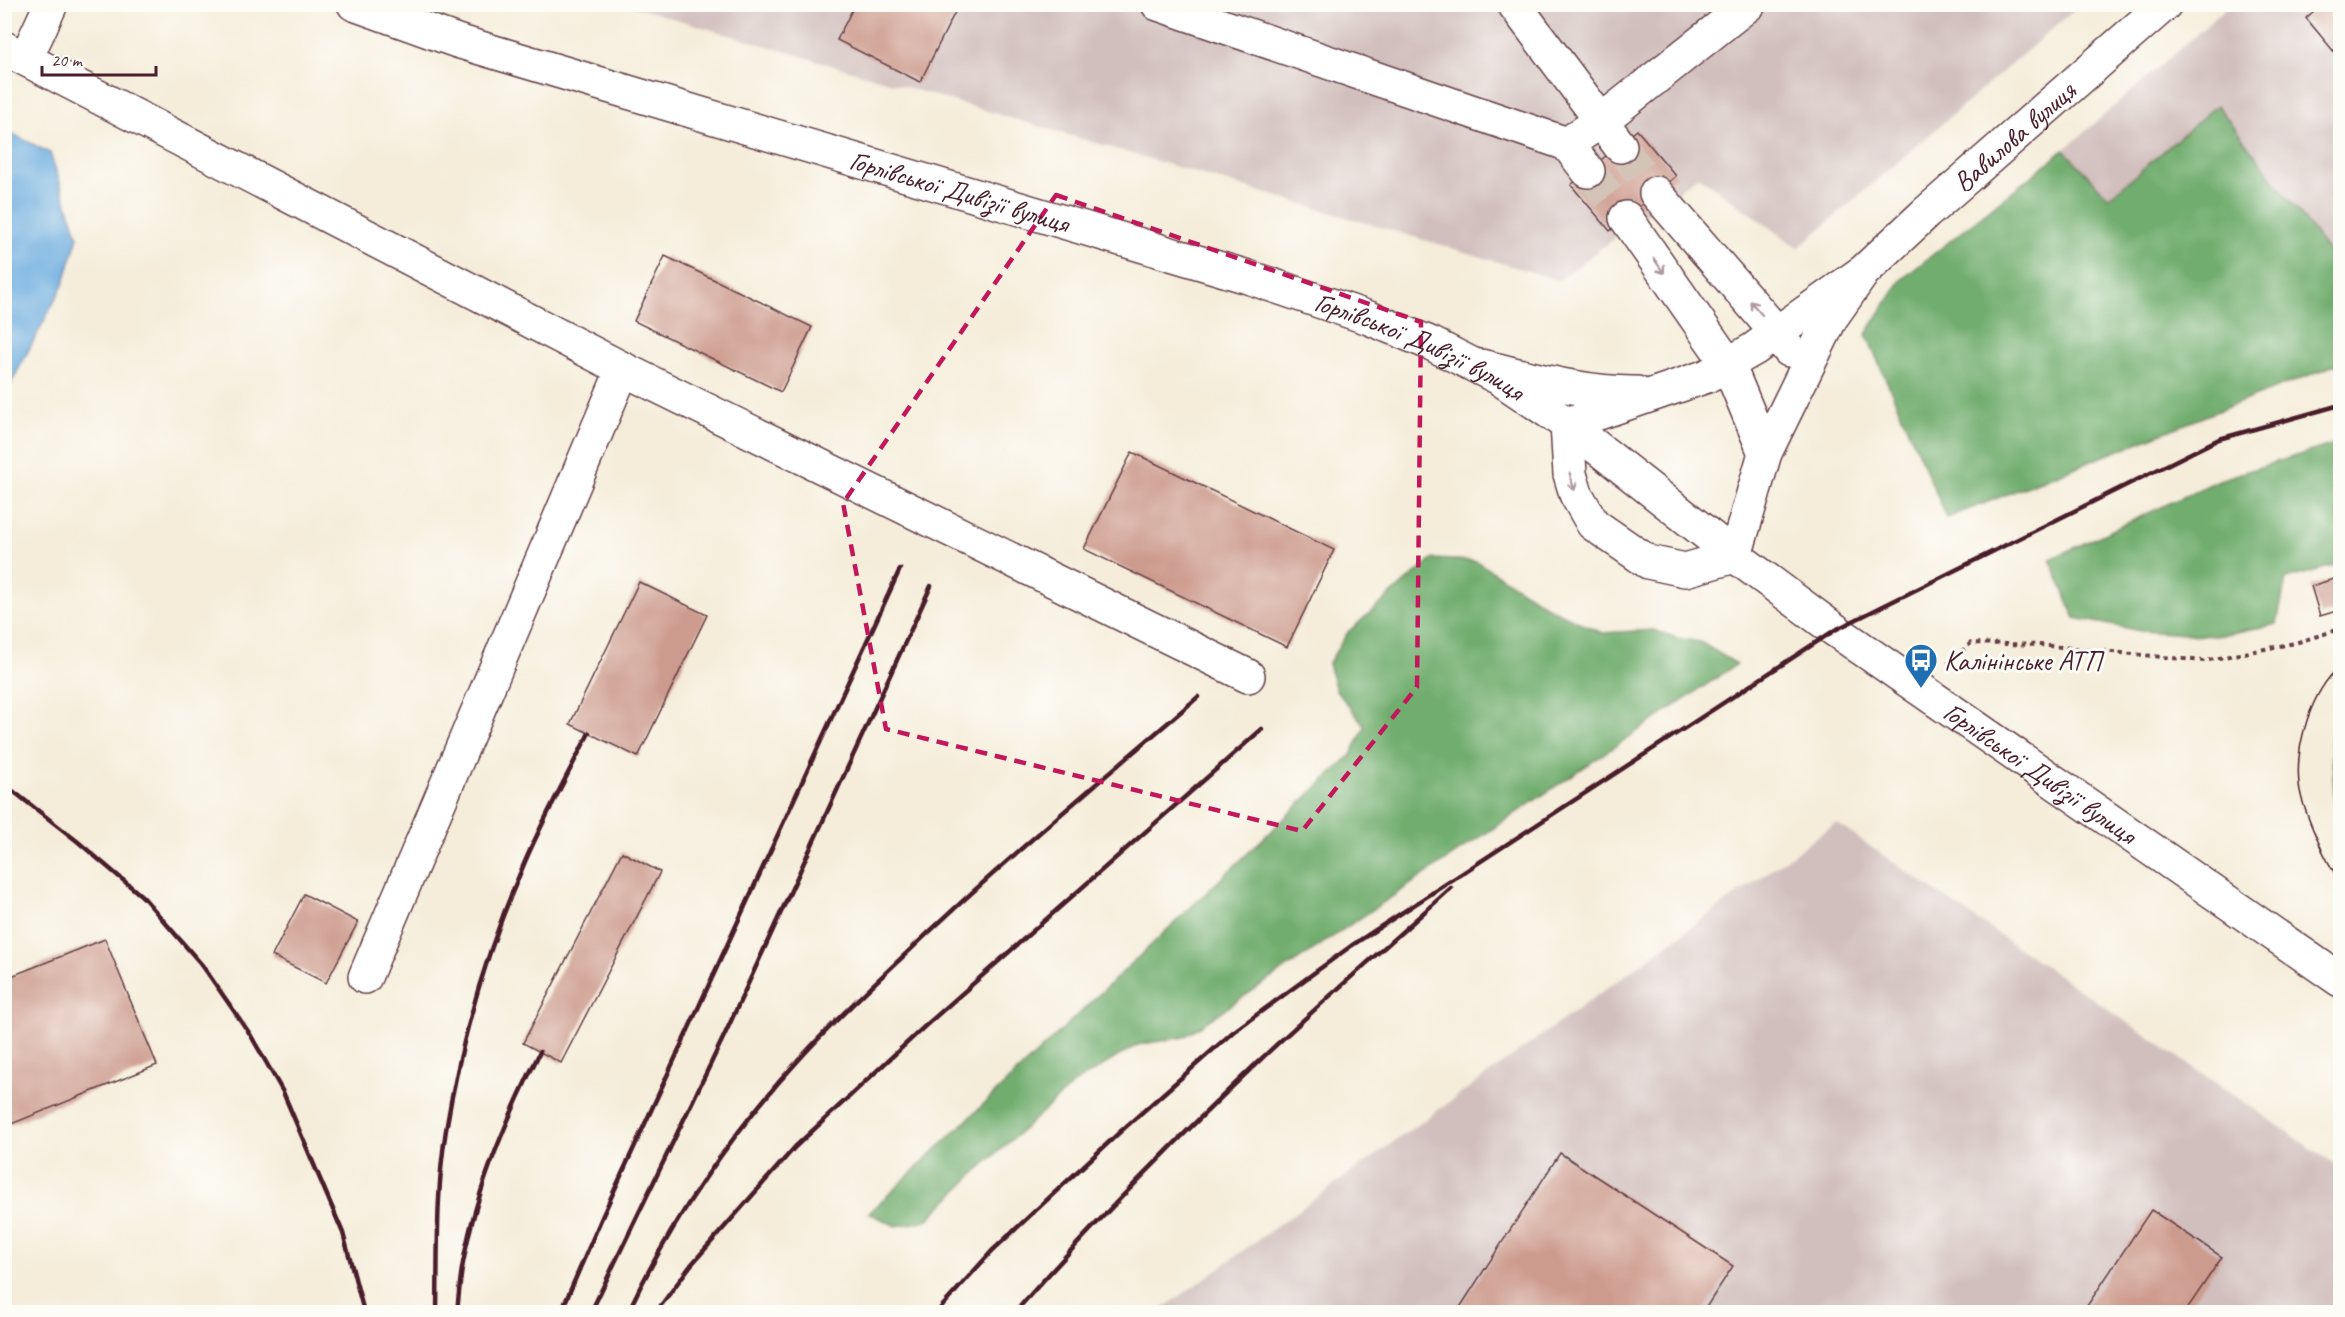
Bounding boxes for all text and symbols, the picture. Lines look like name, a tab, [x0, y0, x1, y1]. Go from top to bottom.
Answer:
scale bar	[42, 39, 156, 77]
text: 20 m	[51, 49, 84, 71]
street label: Вавилова вулиця	[1945, 72, 2083, 199]
street label: Горлівської Дивізії вулиця	[846, 142, 1076, 241]
one-way arrow	[1653, 257, 1665, 273]
street label: Горлівської Дивізії вулиця	[1310, 283, 1534, 409]
one-way arrow	[1749, 300, 1762, 316]
one-way arrow	[1567, 472, 1579, 491]
bus stop icon: Калінінське АТП	[1903, 642, 1939, 689]
place label: Калінінське АТП	[1944, 643, 2104, 678]
street label: Горлівської Дивізії вулиця	[1937, 693, 2146, 853]

